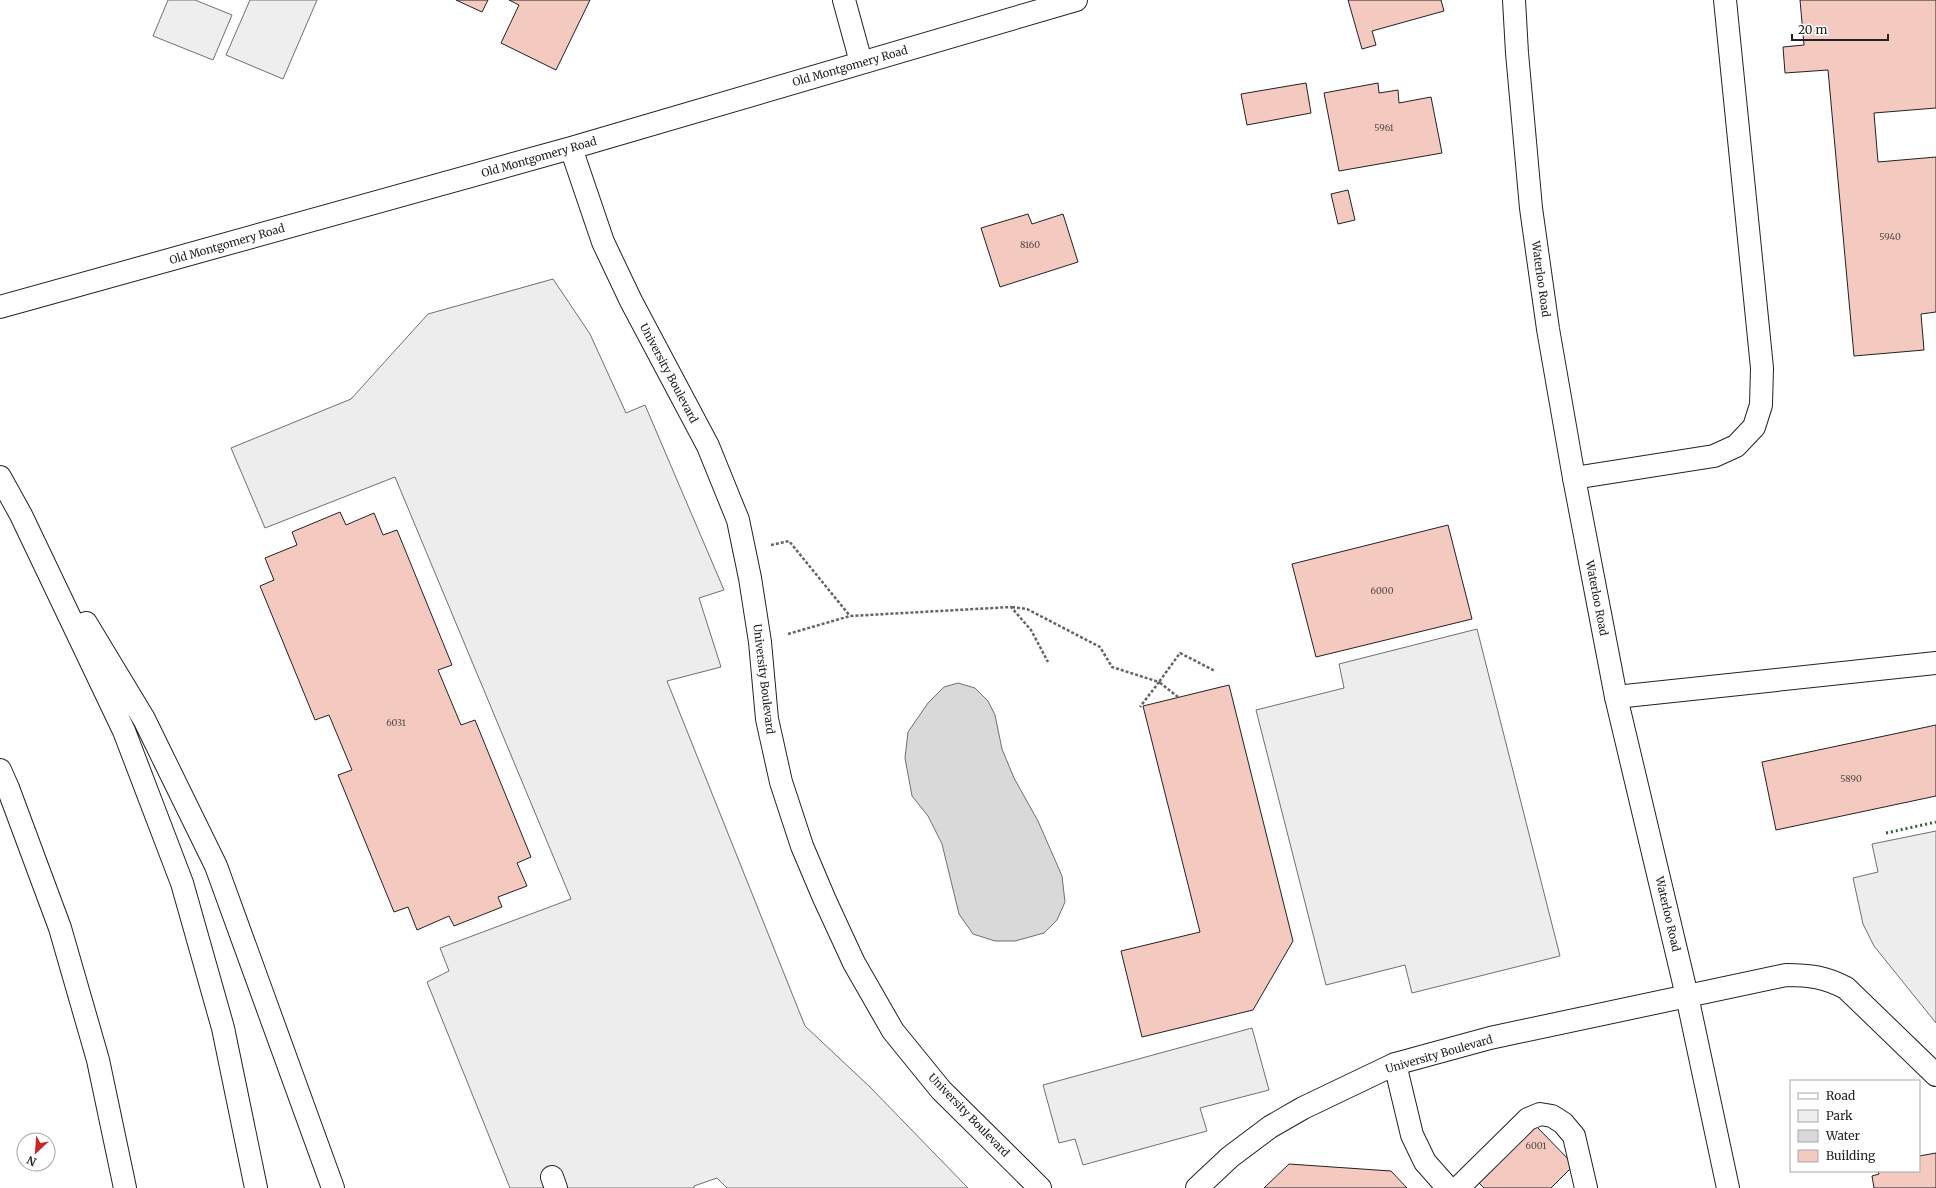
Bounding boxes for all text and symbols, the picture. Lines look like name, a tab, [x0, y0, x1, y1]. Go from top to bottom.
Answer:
scale bar	[1792, 16, 1888, 42]
text: 20 m	[1798, 22, 1827, 37]
street label: Old Montgomery Road	[791, 43, 910, 89]
house number: 5961	[1374, 122, 1394, 133]
street label: Old Montgomery Road	[480, 134, 599, 180]
street label: Old Montgomery Road	[168, 221, 287, 267]
house number: 5940	[1879, 231, 1901, 242]
house number: 8160	[1020, 239, 1040, 250]
street label: Waterloo Road	[1529, 239, 1553, 318]
street label: University Boulevard	[637, 321, 701, 426]
street label: Waterloo Road	[1583, 558, 1611, 637]
house number: 6000	[1371, 585, 1394, 596]
street label: University Boulevard	[750, 623, 778, 735]
house number: 6031	[386, 717, 406, 728]
house number: 5890	[1840, 773, 1862, 784]
street label: Waterloo Road	[1652, 874, 1684, 953]
street label: University Boulevard	[1384, 1032, 1495, 1076]
street label: University Boulevard	[925, 1070, 1013, 1160]
legend	[1790, 1080, 1920, 1172]
text: Road	[1826, 1088, 1855, 1103]
text: Park	[1826, 1108, 1853, 1123]
text: Water	[1825, 1128, 1861, 1143]
north arrow	[16, 1132, 56, 1172]
house number: 6001	[1526, 1140, 1546, 1151]
text: Building	[1826, 1148, 1876, 1163]
text: N	[24, 1153, 39, 1169]

